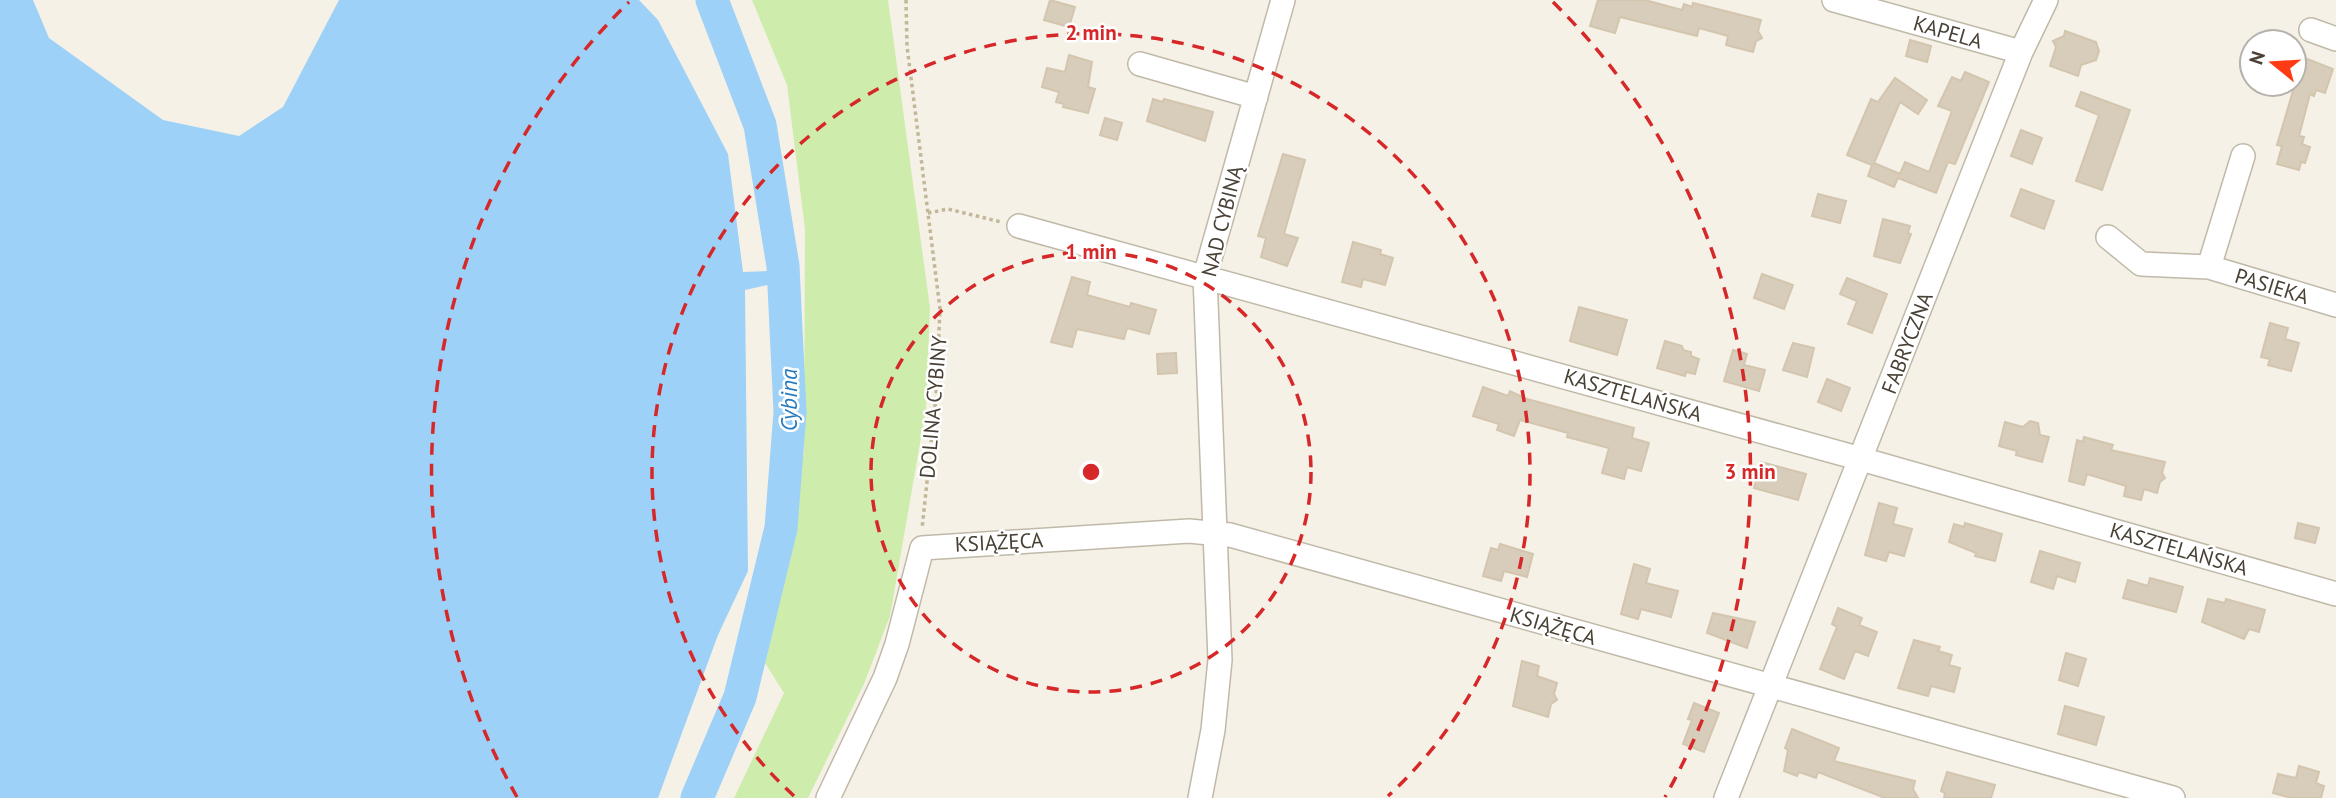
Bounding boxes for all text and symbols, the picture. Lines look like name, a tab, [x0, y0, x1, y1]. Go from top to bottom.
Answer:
street label: KAPELA	[1910, 9, 1986, 55]
text: 2 min	[1065, 19, 1117, 46]
north arrow	[2238, 28, 2308, 98]
text: N	[2243, 48, 2270, 67]
street label: NAD CYBINĄ	[1195, 162, 1249, 279]
text: 1 min	[1065, 238, 1117, 265]
street label: PASIEKA	[2232, 262, 2313, 310]
street label: FABRYCZNA	[1875, 288, 1939, 398]
street label: DOLINA CYBINY	[913, 334, 953, 480]
street label: KASZTELAŃSKA	[1561, 362, 1706, 428]
water label: Cybina	[774, 369, 803, 431]
text: 3 min	[1724, 458, 1776, 485]
centre of rings	[1079, 460, 1103, 484]
street label: KASZTELAŃSKA	[2107, 516, 2252, 582]
street label: KSIĄŻĘCA	[954, 526, 1045, 558]
street label: KSIĄŻĘCA	[1507, 601, 1600, 651]

